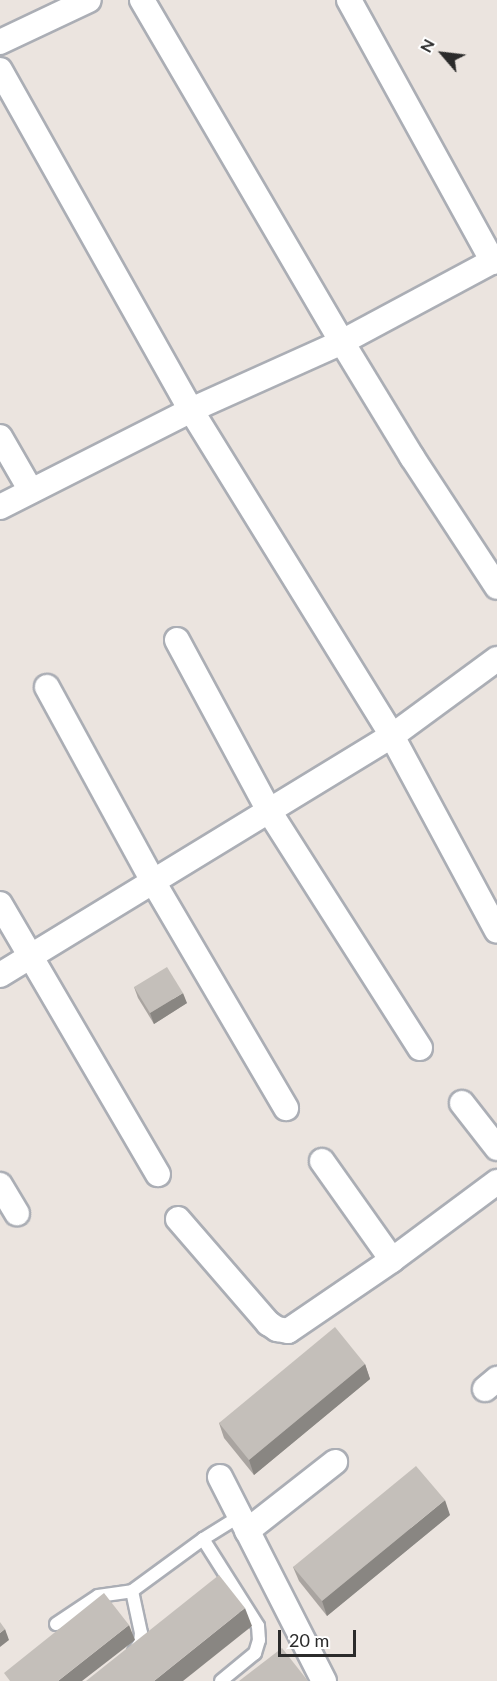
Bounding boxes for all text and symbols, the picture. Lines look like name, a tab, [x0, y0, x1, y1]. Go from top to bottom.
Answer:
north arrow	[413, 24, 473, 84]
text: N	[415, 35, 438, 55]
scale bar	[281, 1618, 359, 1656]
text: 20 m	[289, 1629, 329, 1651]

